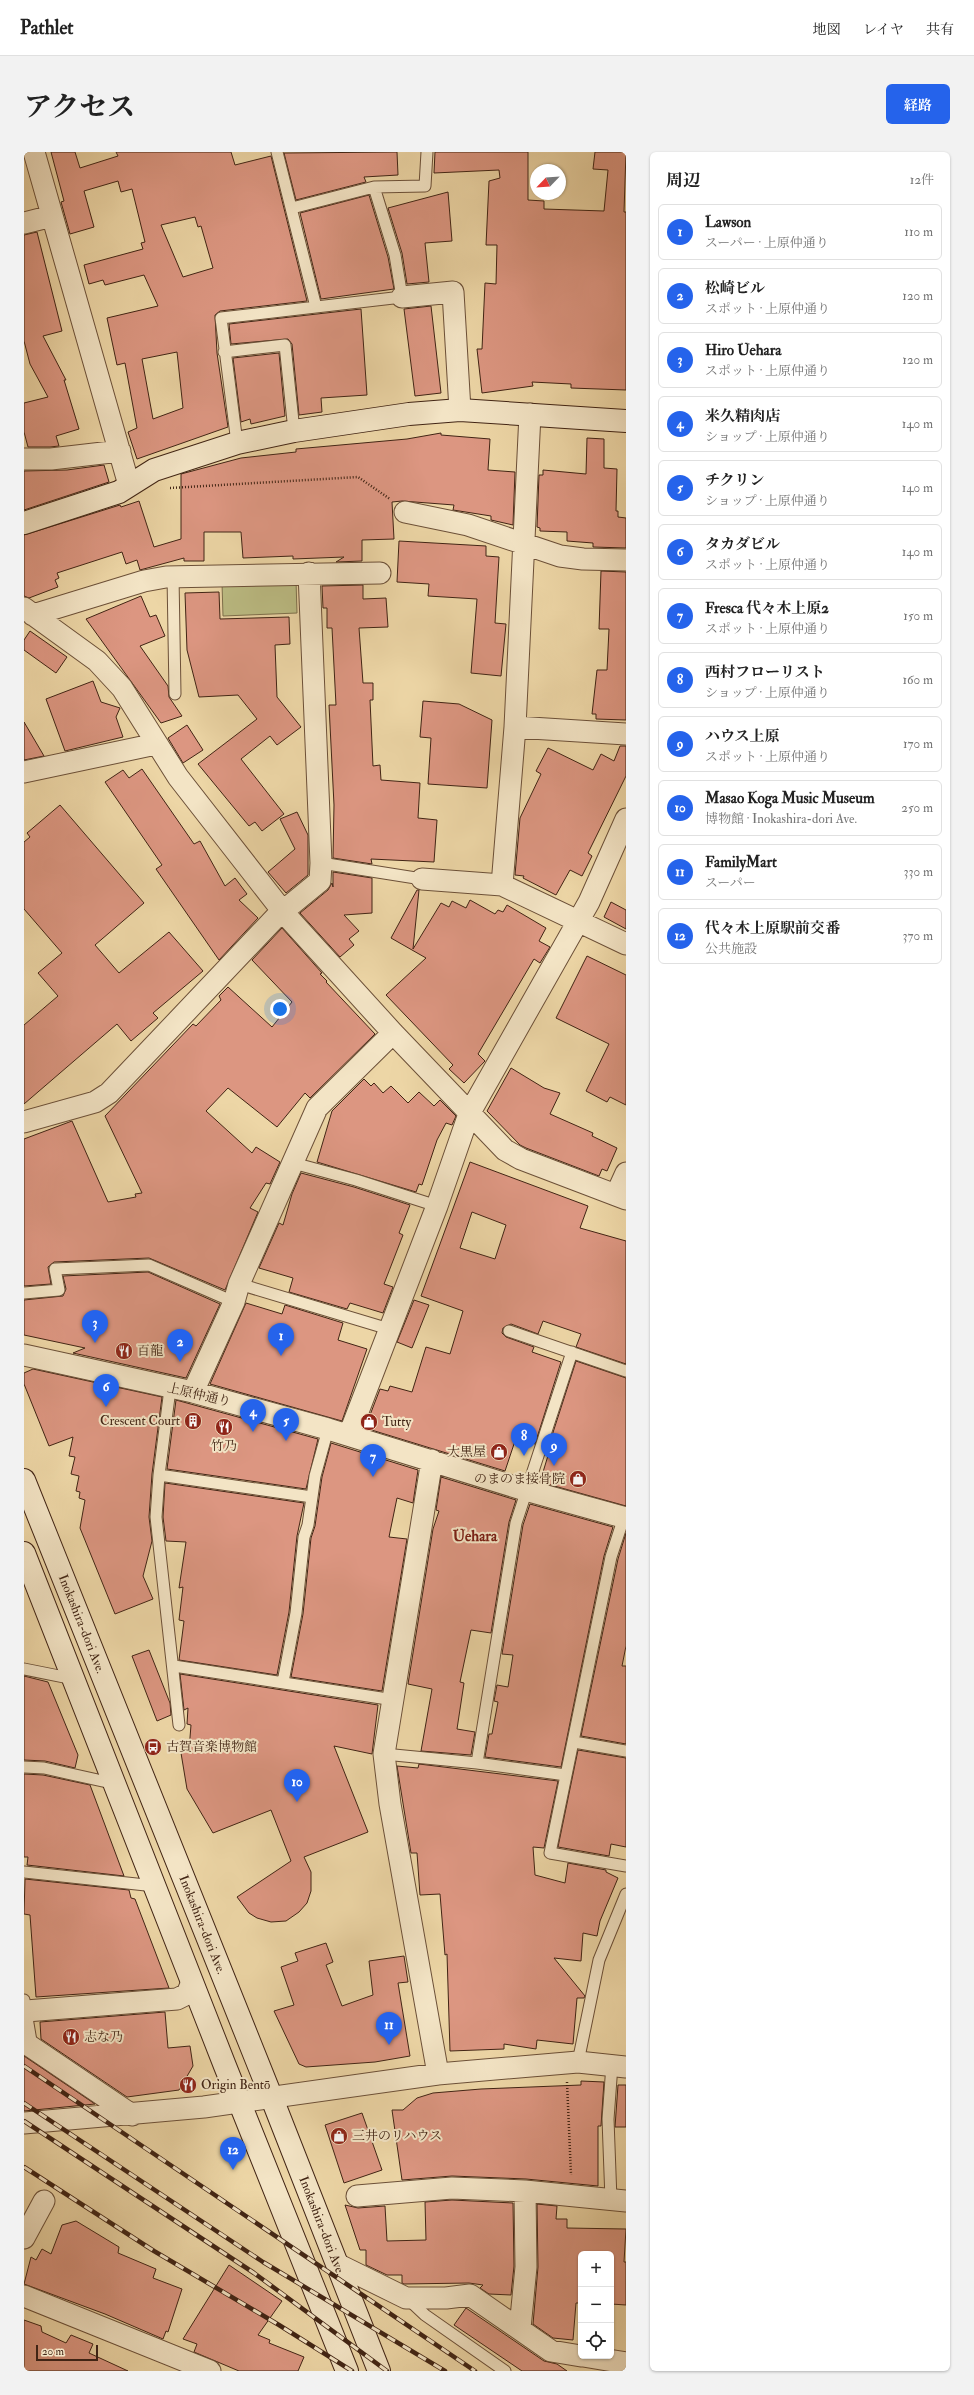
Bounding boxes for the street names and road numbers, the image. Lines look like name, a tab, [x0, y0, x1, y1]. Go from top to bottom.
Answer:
street label: 上原仲通り	[166, 1380, 232, 1410]
street label: Inokashira-dori Ave.	[55, 1572, 109, 1676]
street label: Inokashira-dori Ave.	[175, 1873, 229, 1976]
street label: Inokashira-dori Ave.	[295, 2174, 349, 2278]

